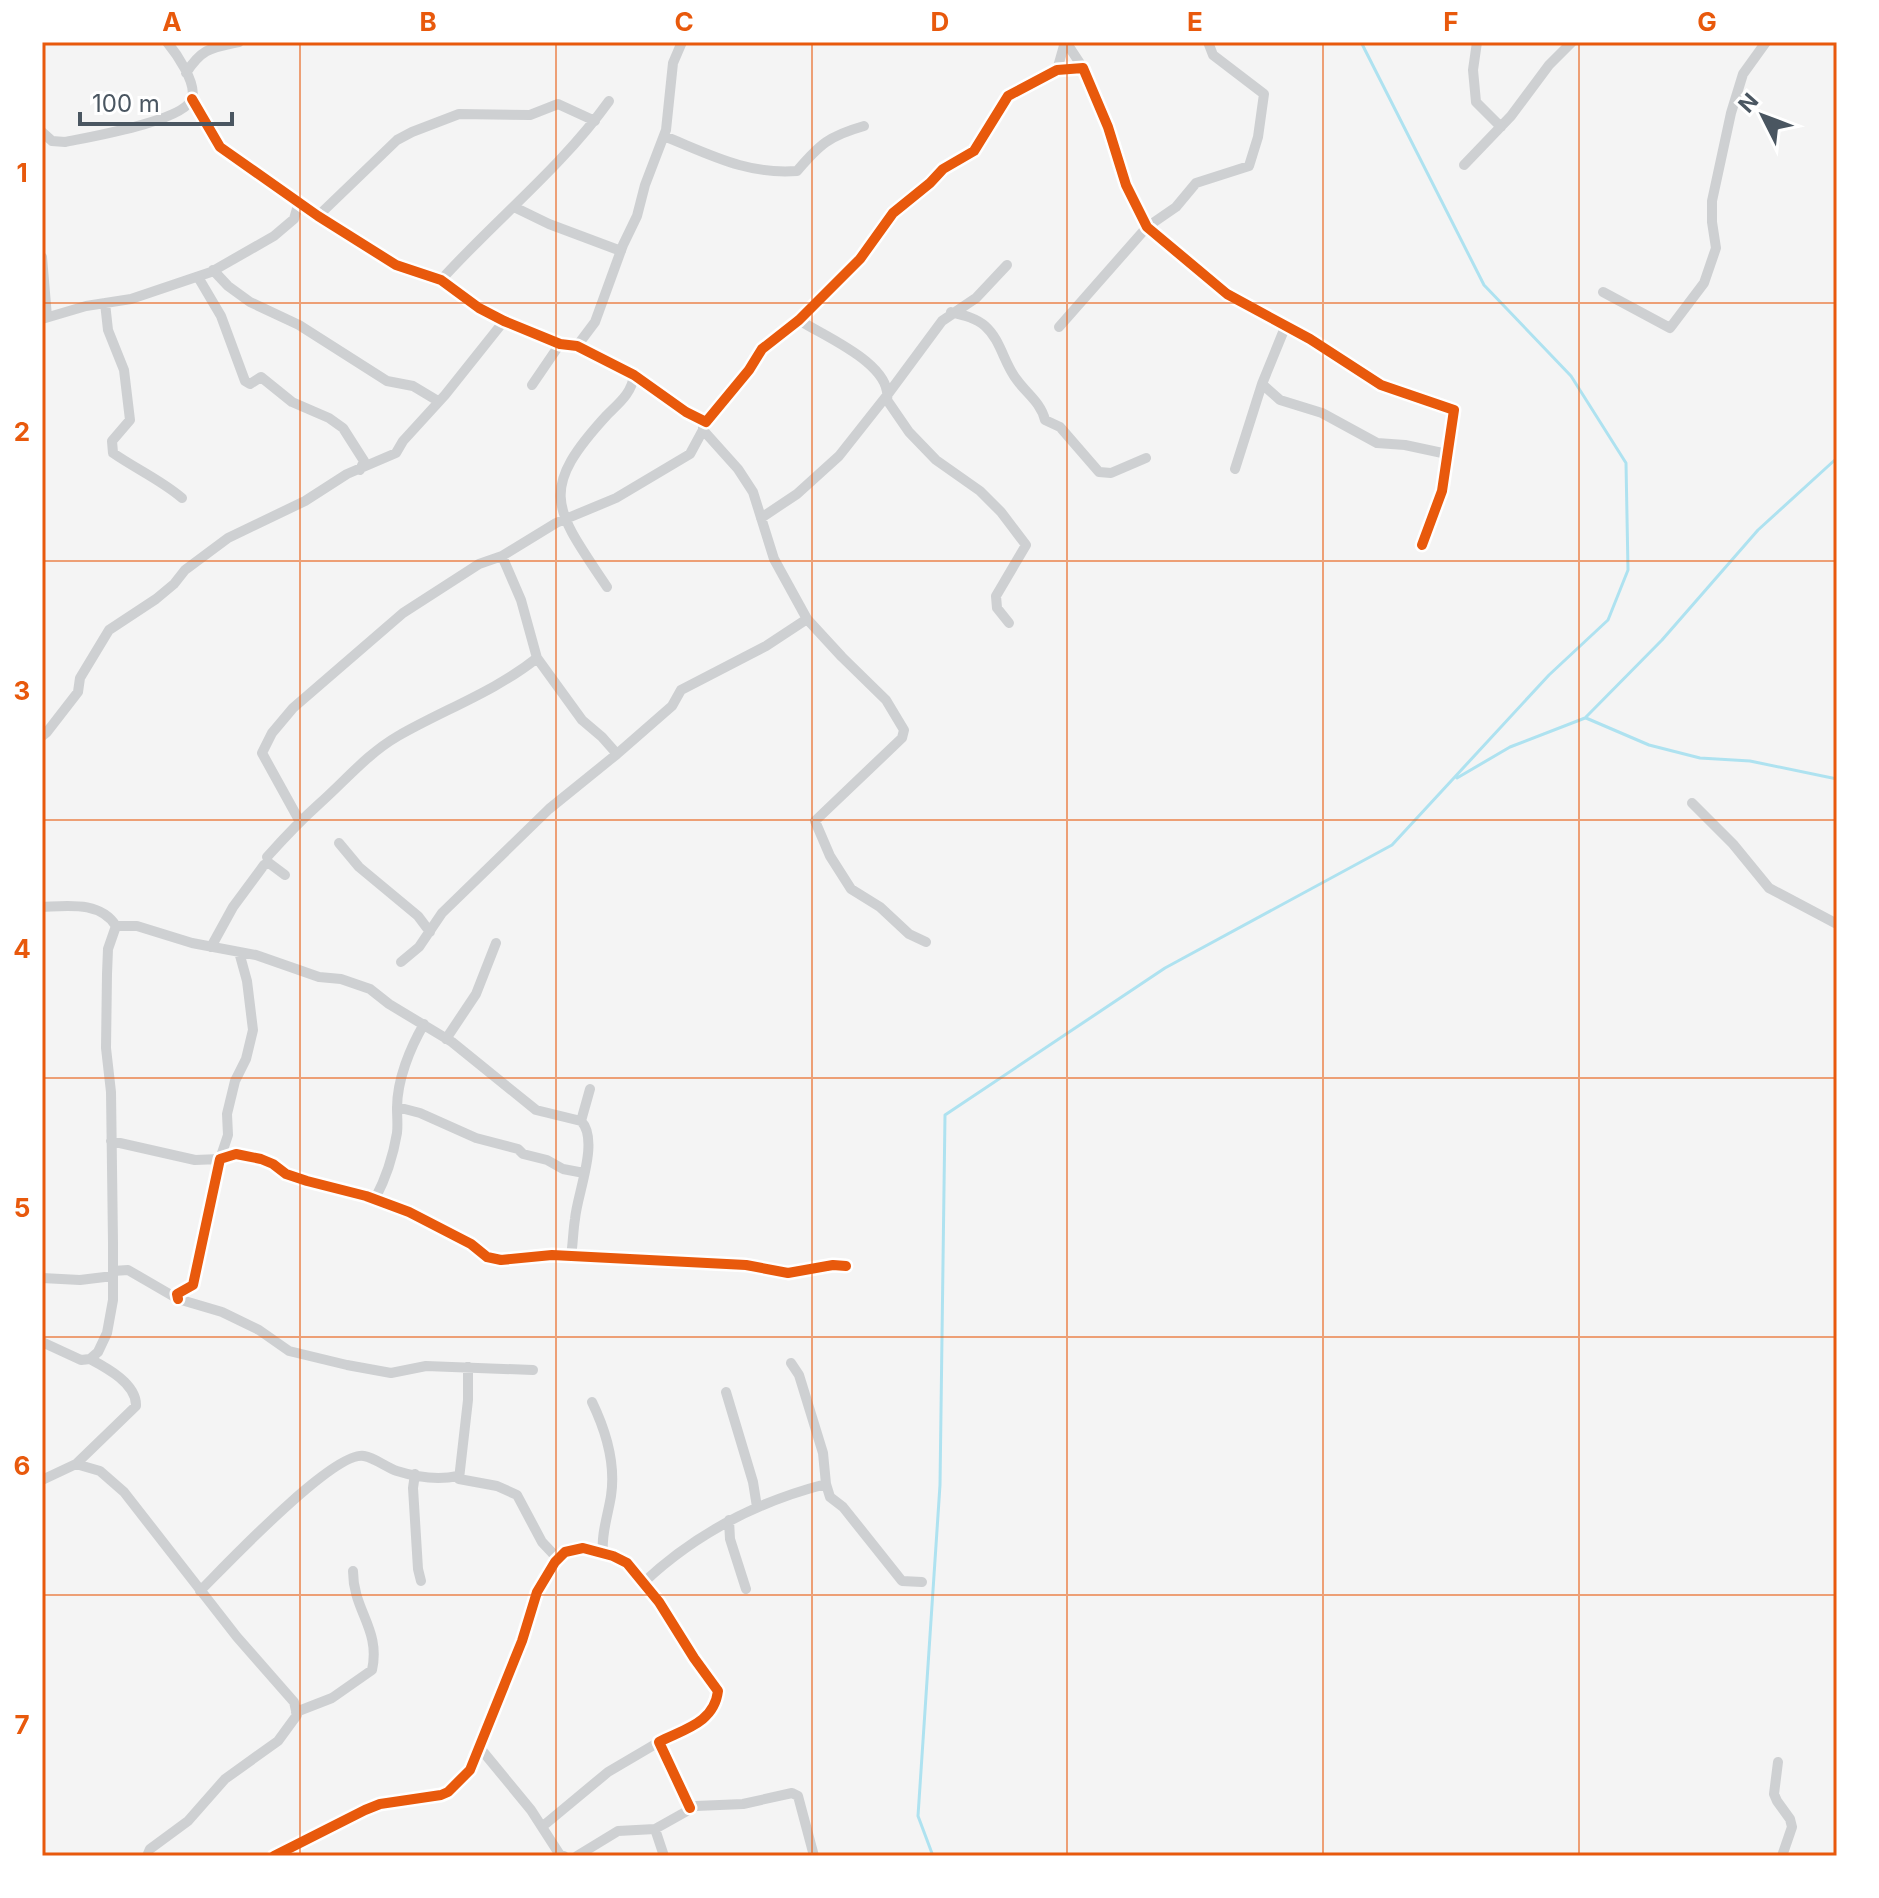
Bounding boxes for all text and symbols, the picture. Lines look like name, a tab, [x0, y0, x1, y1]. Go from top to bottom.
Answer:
text: A	[162, 6, 182, 37]
text: B	[419, 6, 437, 37]
text: C	[674, 6, 694, 37]
text: D	[931, 6, 949, 37]
text: E	[1187, 6, 1203, 37]
text: F	[1443, 6, 1459, 37]
text: G	[1697, 6, 1717, 37]
scale bar	[80, 76, 232, 126]
north arrow	[1723, 76, 1803, 156]
text: N	[1733, 88, 1763, 118]
text: 100 m	[92, 89, 160, 118]
text: 1	[16, 157, 28, 188]
text: 2	[14, 416, 30, 447]
text: 3	[14, 675, 30, 706]
text: 4	[13, 933, 31, 964]
text: 5	[14, 1192, 30, 1223]
text: 6	[14, 1450, 30, 1481]
text: 7	[14, 1709, 30, 1740]

